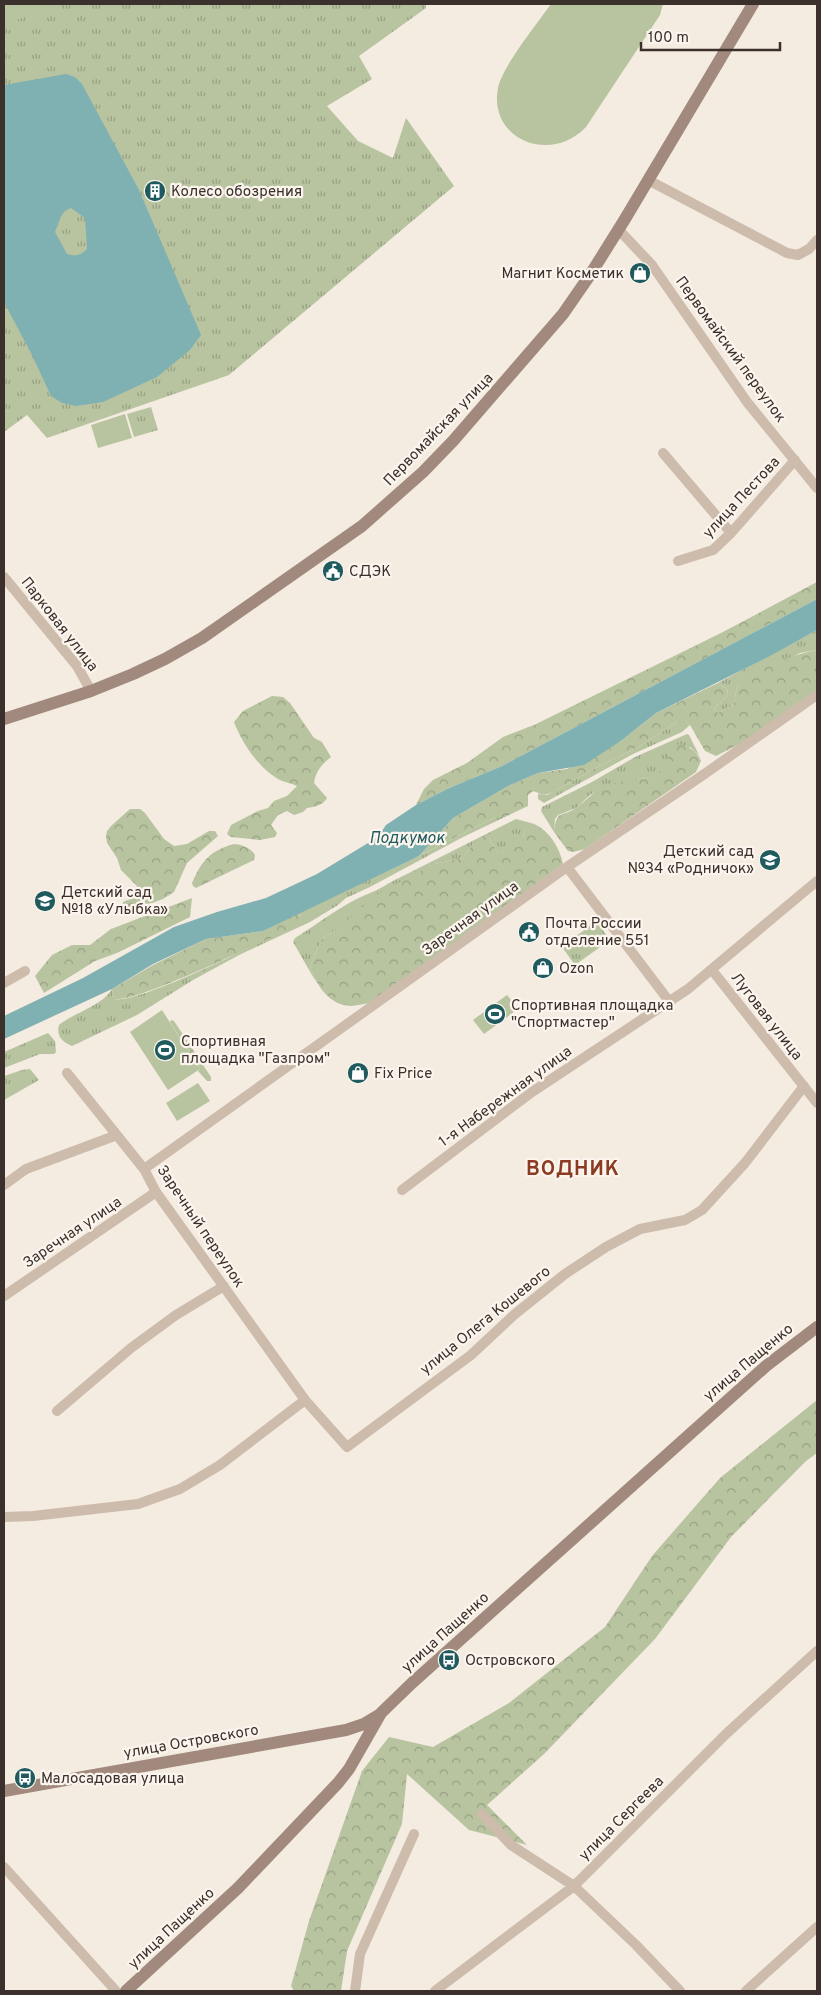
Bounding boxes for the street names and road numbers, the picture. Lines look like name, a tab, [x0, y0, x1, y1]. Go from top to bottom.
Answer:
street label: Первомайский переулок	[670, 273, 789, 427]
street label: Первомайская улица	[380, 369, 498, 491]
street label: улица Пестова	[699, 453, 785, 543]
street label: Парковая улица	[16, 574, 102, 676]
street label: Заречная улица	[419, 878, 523, 961]
street label: Луговая улица	[726, 969, 806, 1065]
street label: 1-я Набережная улица	[436, 1042, 576, 1152]
street label: Заречный переулок	[152, 1162, 248, 1292]
street label: Заречная улица	[20, 1193, 126, 1273]
street label: улица Олега Кошевого	[417, 1263, 555, 1380]
street label: улица Пащенко	[700, 1320, 798, 1406]
street label: улица Пащенко	[398, 1589, 494, 1677]
street label: улица Островского	[122, 1721, 260, 1764]
street label: улица Сергеева	[576, 1773, 668, 1865]
street label: улица Пащенко	[125, 1884, 219, 1974]

